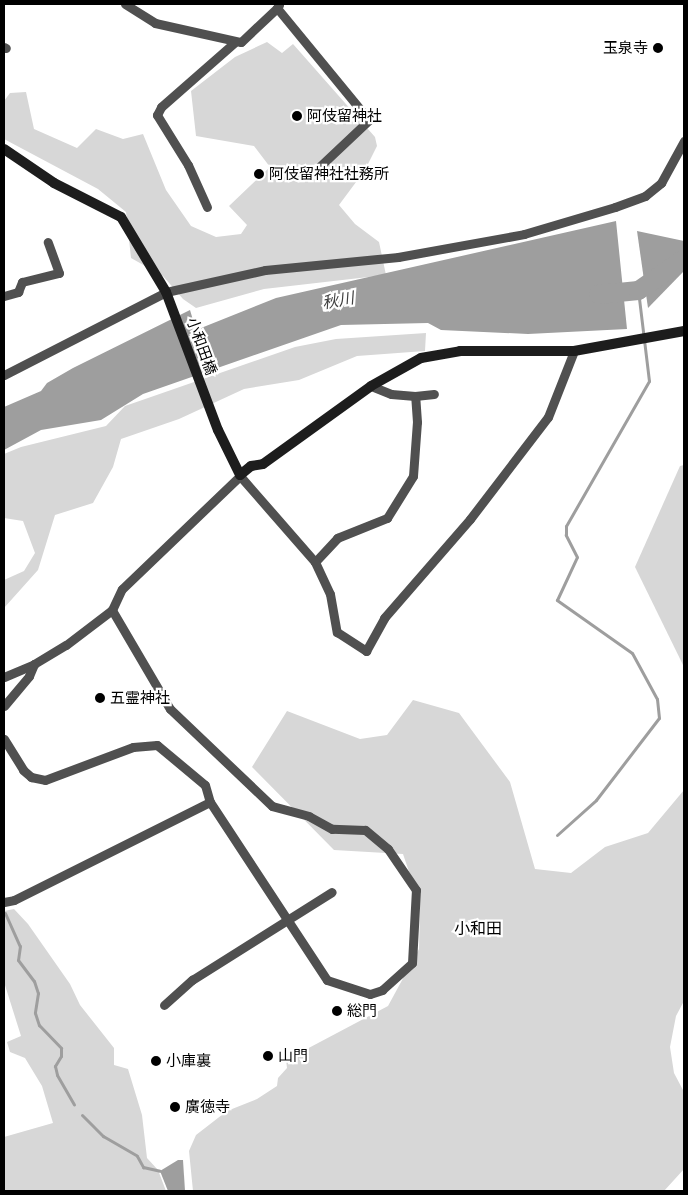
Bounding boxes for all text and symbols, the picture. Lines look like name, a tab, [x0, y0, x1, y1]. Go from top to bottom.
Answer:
place label: 玉泉寺	[603, 39, 648, 57]
marker: 玉泉寺	[652, 42, 664, 54]
place label: 阿伎留神社	[307, 107, 382, 125]
marker: 阿伎留神社	[291, 110, 303, 122]
place label: 阿伎留神社社務所	[269, 165, 389, 183]
marker: 阿伎留神社社務所	[253, 168, 265, 180]
water label: 秋川	[321, 288, 355, 312]
street label: 小和田橋	[183, 315, 221, 377]
place label: 五霊神社	[110, 689, 170, 707]
marker: 五霊神社	[94, 692, 106, 704]
district label: 小和田	[454, 918, 502, 938]
place label: 総門	[347, 1002, 377, 1020]
marker: 総門	[331, 1005, 343, 1017]
place label: 山門	[278, 1047, 308, 1065]
marker: 山門	[262, 1050, 274, 1062]
place label: 小庫裏	[166, 1052, 211, 1070]
marker: 小庫裏	[150, 1055, 162, 1067]
place label: 廣徳寺	[185, 1098, 230, 1116]
marker: 廣徳寺	[169, 1101, 181, 1113]

